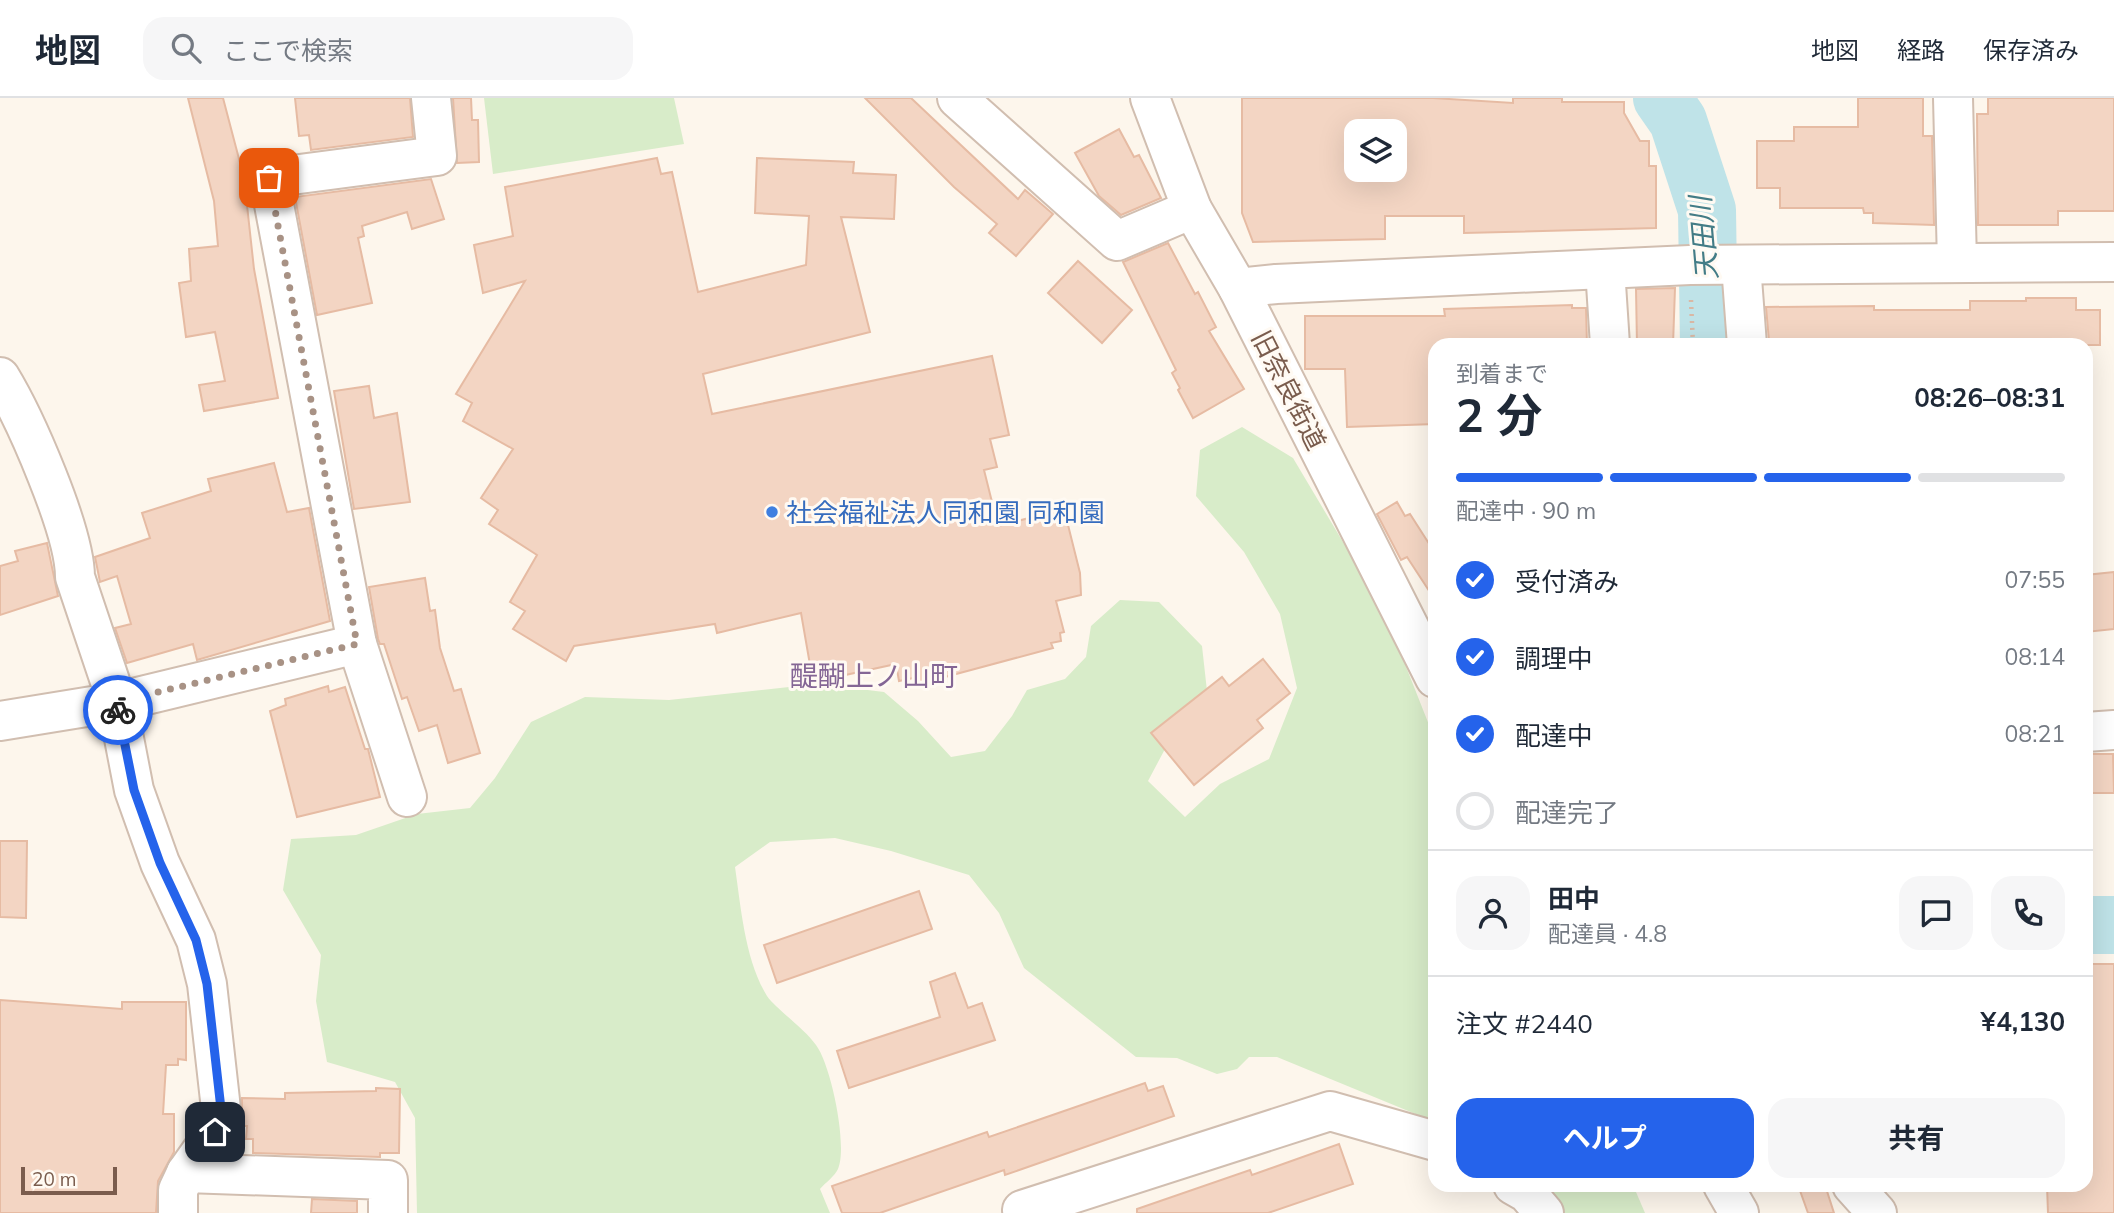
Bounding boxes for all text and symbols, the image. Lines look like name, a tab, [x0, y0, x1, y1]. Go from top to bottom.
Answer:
search box	[143, 17, 633, 80]
text: 地図	[35, 29, 101, 70]
icon: search	[167, 29, 205, 67]
text: ここで検索	[223, 34, 353, 67]
text: 地図	[1811, 35, 1859, 65]
text: 経路	[1897, 35, 1945, 65]
text: 保存済み	[1983, 35, 2079, 65]
map controls	[1344, 119, 1407, 182]
button: layers	[1344, 119, 1407, 182]
pin	[239, 148, 299, 208]
icon: bag	[250, 159, 288, 197]
water label: 天田川	[1682, 192, 1724, 281]
street label: 旧奈良街道	[1245, 325, 1333, 455]
text: 到着まで	[1456, 359, 1548, 388]
text: 08:26–08:31	[1914, 381, 2065, 414]
text: 2 分	[1456, 386, 1542, 444]
place label: 社会福祉法人同和園 同和園	[786, 496, 1105, 529]
text: 配達中 · 90 m	[1456, 496, 1596, 525]
marker: 社会福祉法人同和園 同和園	[764, 504, 780, 520]
icon: check	[1456, 561, 1494, 599]
text: 受付済み	[1515, 565, 1619, 598]
text: 07:55	[2005, 565, 2065, 594]
icon: check	[1456, 638, 1494, 676]
text: 調理中	[1515, 642, 1593, 675]
text: 08:14	[2005, 642, 2065, 671]
district label: 醍醐上ノ山町	[790, 658, 958, 693]
courier	[83, 675, 153, 745]
icon: bike	[99, 691, 137, 729]
icon: check	[1456, 715, 1494, 753]
text: 配達中	[1515, 719, 1593, 752]
text: 08:21	[2005, 719, 2065, 748]
text: 配達完了	[1515, 796, 1619, 829]
button: person	[1456, 876, 1530, 950]
button: chat	[1899, 876, 1973, 950]
button: phone	[1991, 876, 2065, 950]
text: 田中	[1548, 882, 1600, 915]
text: 配達員 · 4.8	[1548, 919, 1667, 948]
text: ¥4,130	[1981, 1005, 2065, 1038]
text: 注文 #2440	[1456, 1007, 1593, 1040]
button: ヘルプ	[1456, 1098, 1754, 1178]
button: 共有	[1768, 1098, 2065, 1178]
pin	[185, 1102, 245, 1162]
icon: home	[196, 1113, 234, 1151]
scale bar	[21, 1164, 117, 1196]
text: 20 m	[32, 1167, 76, 1191]

